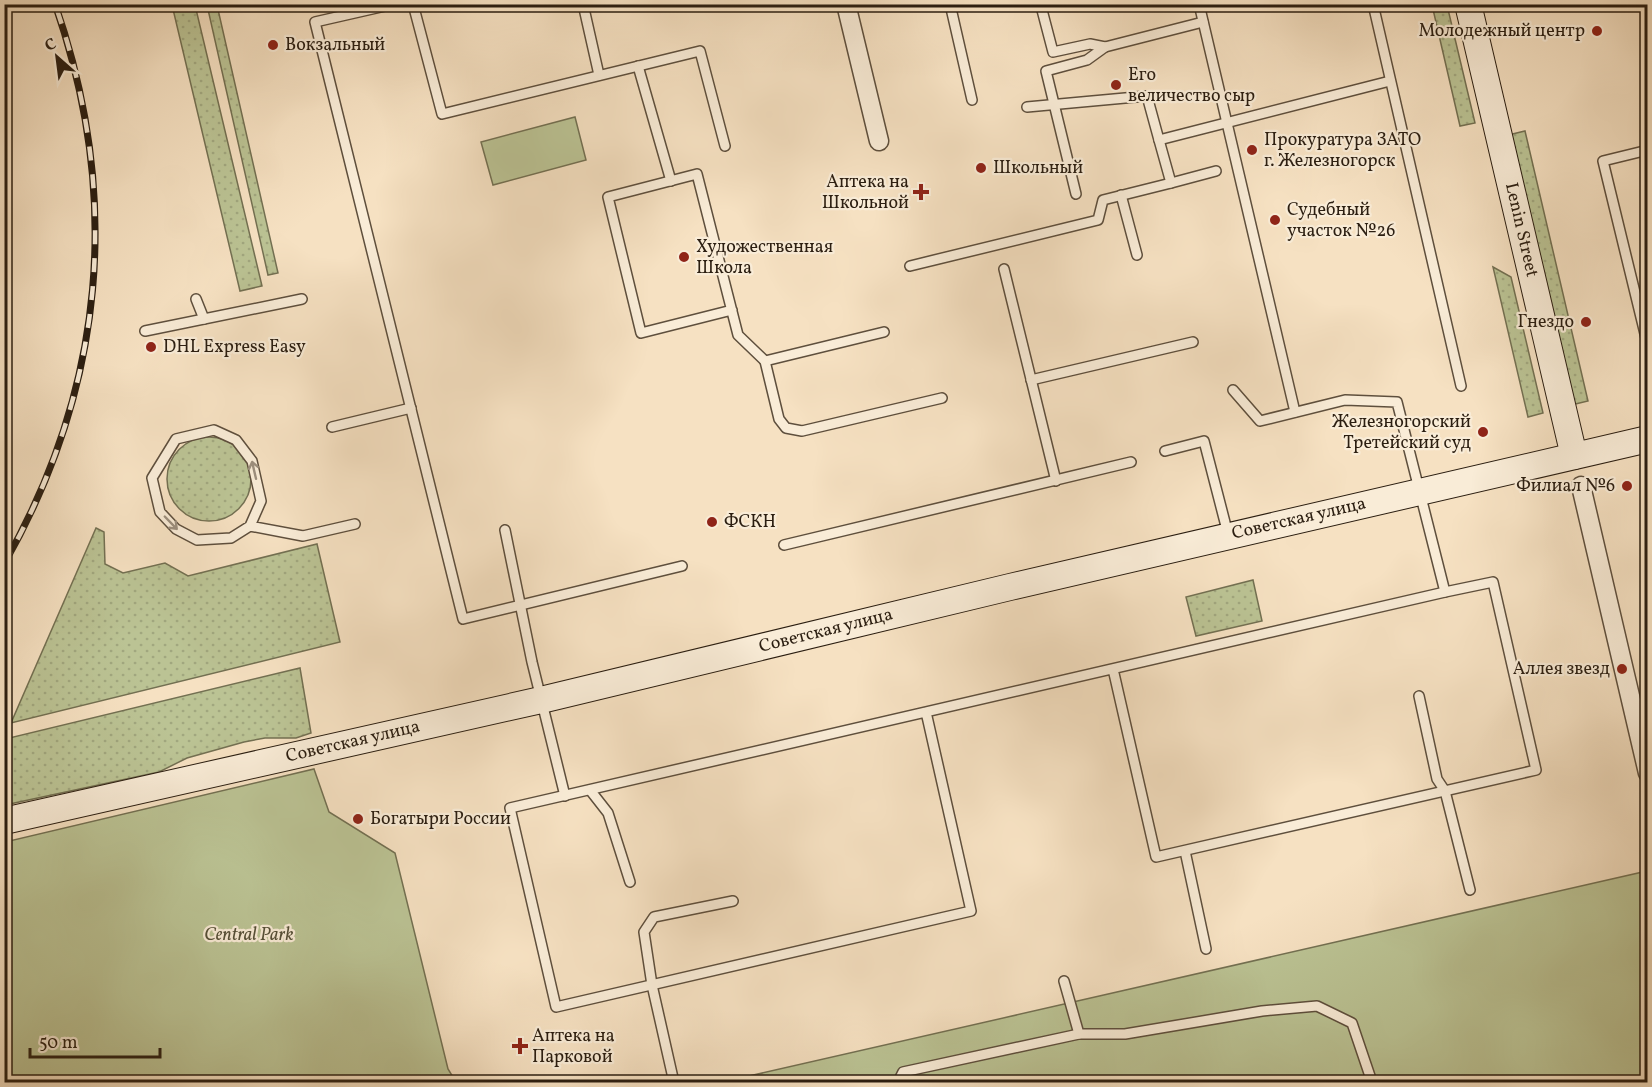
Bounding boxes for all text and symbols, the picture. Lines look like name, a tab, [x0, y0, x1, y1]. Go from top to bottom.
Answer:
place label: Молодежный центр	[1418, 19, 1585, 44]
marker: Молодежный центр	[1590, 24, 1604, 38]
north arrow	[27, 27, 87, 87]
text: С	[41, 33, 61, 58]
place label: Вокзальный	[285, 33, 385, 58]
marker: Вокзальный	[266, 38, 280, 52]
place label: Его величество сыр	[1128, 63, 1255, 109]
marker: Его величество сыр	[1109, 78, 1123, 92]
place label: Прокуратура ЗАТО г. Железногорск	[1264, 128, 1421, 174]
marker: Прокуратура ЗАТО г. Железногорск	[1245, 143, 1259, 157]
place label: Школьный	[993, 156, 1083, 181]
marker: Школьный	[974, 161, 988, 175]
place label: Аптека на Школьной	[822, 170, 909, 216]
street label: Lenin Street	[1498, 180, 1544, 280]
marker: Аптека на Школьной	[914, 185, 928, 199]
place label: Судебный участок №26	[1287, 198, 1395, 244]
marker: Судебный участок №26	[1268, 213, 1282, 227]
place label: Художественная Школа	[696, 235, 833, 281]
marker: Художественная Школа	[677, 250, 691, 264]
place label: Гнездо	[1518, 310, 1574, 335]
marker: Гнездо	[1579, 315, 1593, 329]
place label: DHL Express Easy	[163, 335, 306, 360]
marker: DHL Express Easy	[144, 340, 158, 354]
place label: Железногорский Третейский суд	[1332, 410, 1471, 456]
marker: Железногорский Третейский суд	[1476, 425, 1490, 439]
one-way arrow	[248, 461, 260, 480]
place label: Филиал №6	[1516, 474, 1615, 499]
marker: Филиал №6	[1620, 479, 1634, 493]
street label: Советская улица	[1229, 491, 1369, 547]
place label: ФСКН	[724, 510, 776, 535]
marker: ФСКН	[705, 515, 719, 529]
one-way arrow	[164, 516, 178, 531]
street label: Советская улица	[756, 602, 896, 660]
place label: Аллея звезд	[1513, 657, 1610, 682]
marker: Аллея звезд	[1615, 662, 1629, 676]
street label: Советская улица	[283, 714, 423, 770]
place label: Богатыри России	[370, 807, 511, 832]
marker: Богатыри России	[351, 812, 365, 826]
park label: Central Park	[204, 923, 294, 948]
scale bar	[30, 1021, 160, 1059]
place label: Аптека на Парковой	[532, 1024, 615, 1070]
text: 50 m	[39, 1031, 78, 1056]
marker: Аптека на Парковой	[513, 1039, 527, 1053]

